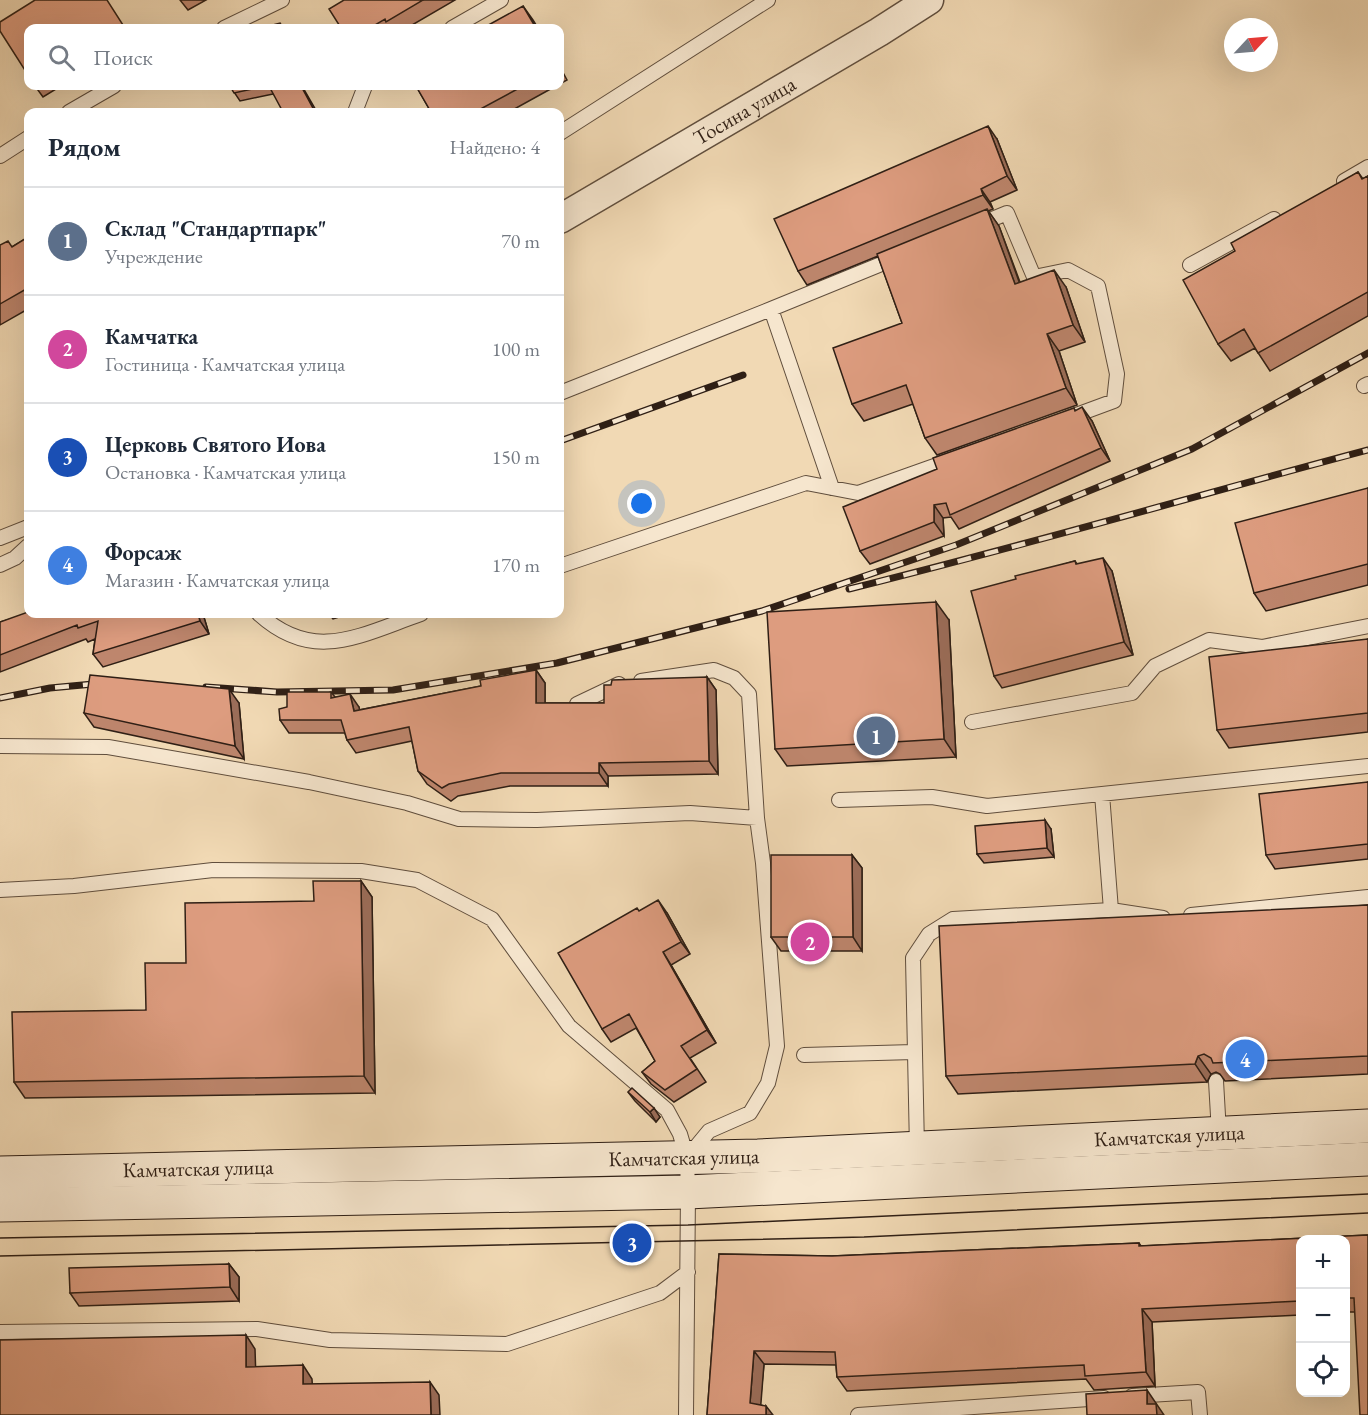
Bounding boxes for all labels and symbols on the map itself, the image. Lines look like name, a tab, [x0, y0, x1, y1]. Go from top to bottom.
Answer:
north arrow	[1224, 18, 1278, 72]
street label: Тосина улица	[688, 70, 801, 151]
your location	[627, 489, 656, 518]
pin: 1	[856, 714, 896, 758]
pin: 2	[790, 920, 830, 964]
pin: 4	[1226, 1036, 1264, 1082]
street label: Камчатская улица	[1093, 1118, 1246, 1152]
street label: Камчатская улица	[608, 1142, 760, 1172]
street label: Камчатская улица	[122, 1153, 274, 1183]
pin: 3	[612, 1220, 652, 1266]

